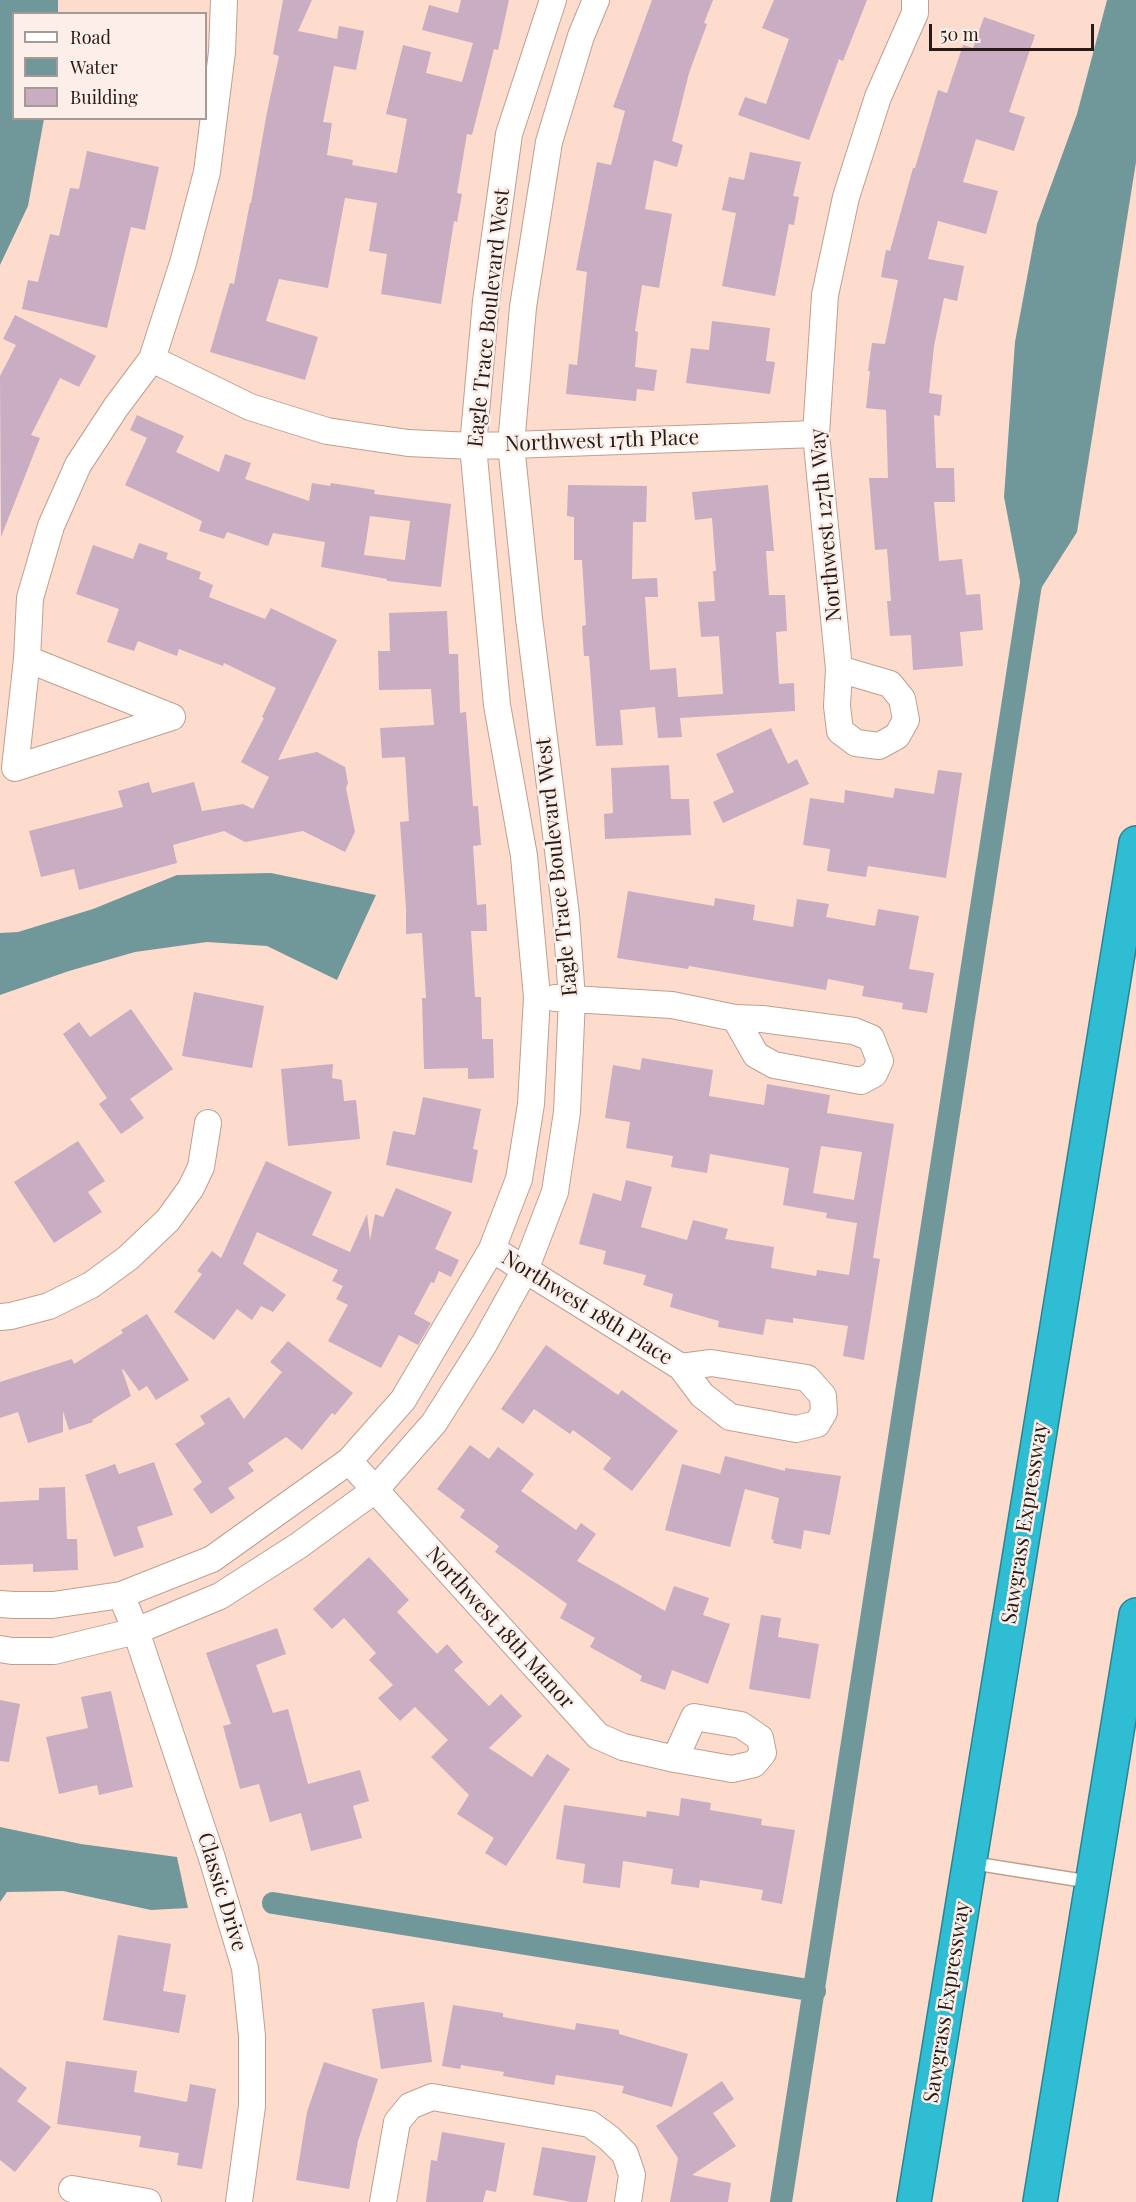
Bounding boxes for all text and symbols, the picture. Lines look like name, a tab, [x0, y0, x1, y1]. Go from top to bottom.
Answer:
legend	[12, 12, 207, 120]
scale bar	[932, 12, 1097, 50]
text: 50 m	[940, 22, 979, 46]
text: Road	[70, 25, 111, 49]
text: Water	[70, 55, 118, 79]
text: Building	[70, 85, 138, 109]
street label: Eagle Trace Boulevard West	[463, 187, 515, 449]
street label: Northwest 17th Place	[504, 425, 700, 457]
street label: Northwest 127th Way	[805, 427, 847, 623]
street label: Eagle Trace Boulevard West	[531, 736, 583, 998]
street label: Northwest 18th Place	[497, 1245, 677, 1371]
street label: Sawgrass Expressway	[997, 1420, 1053, 1626]
street label: Northwest 18th Manor	[421, 1542, 579, 1714]
street label: Classic Drive	[192, 1830, 252, 1954]
street label: Sawgrass Expressway	[919, 1899, 975, 2105]

